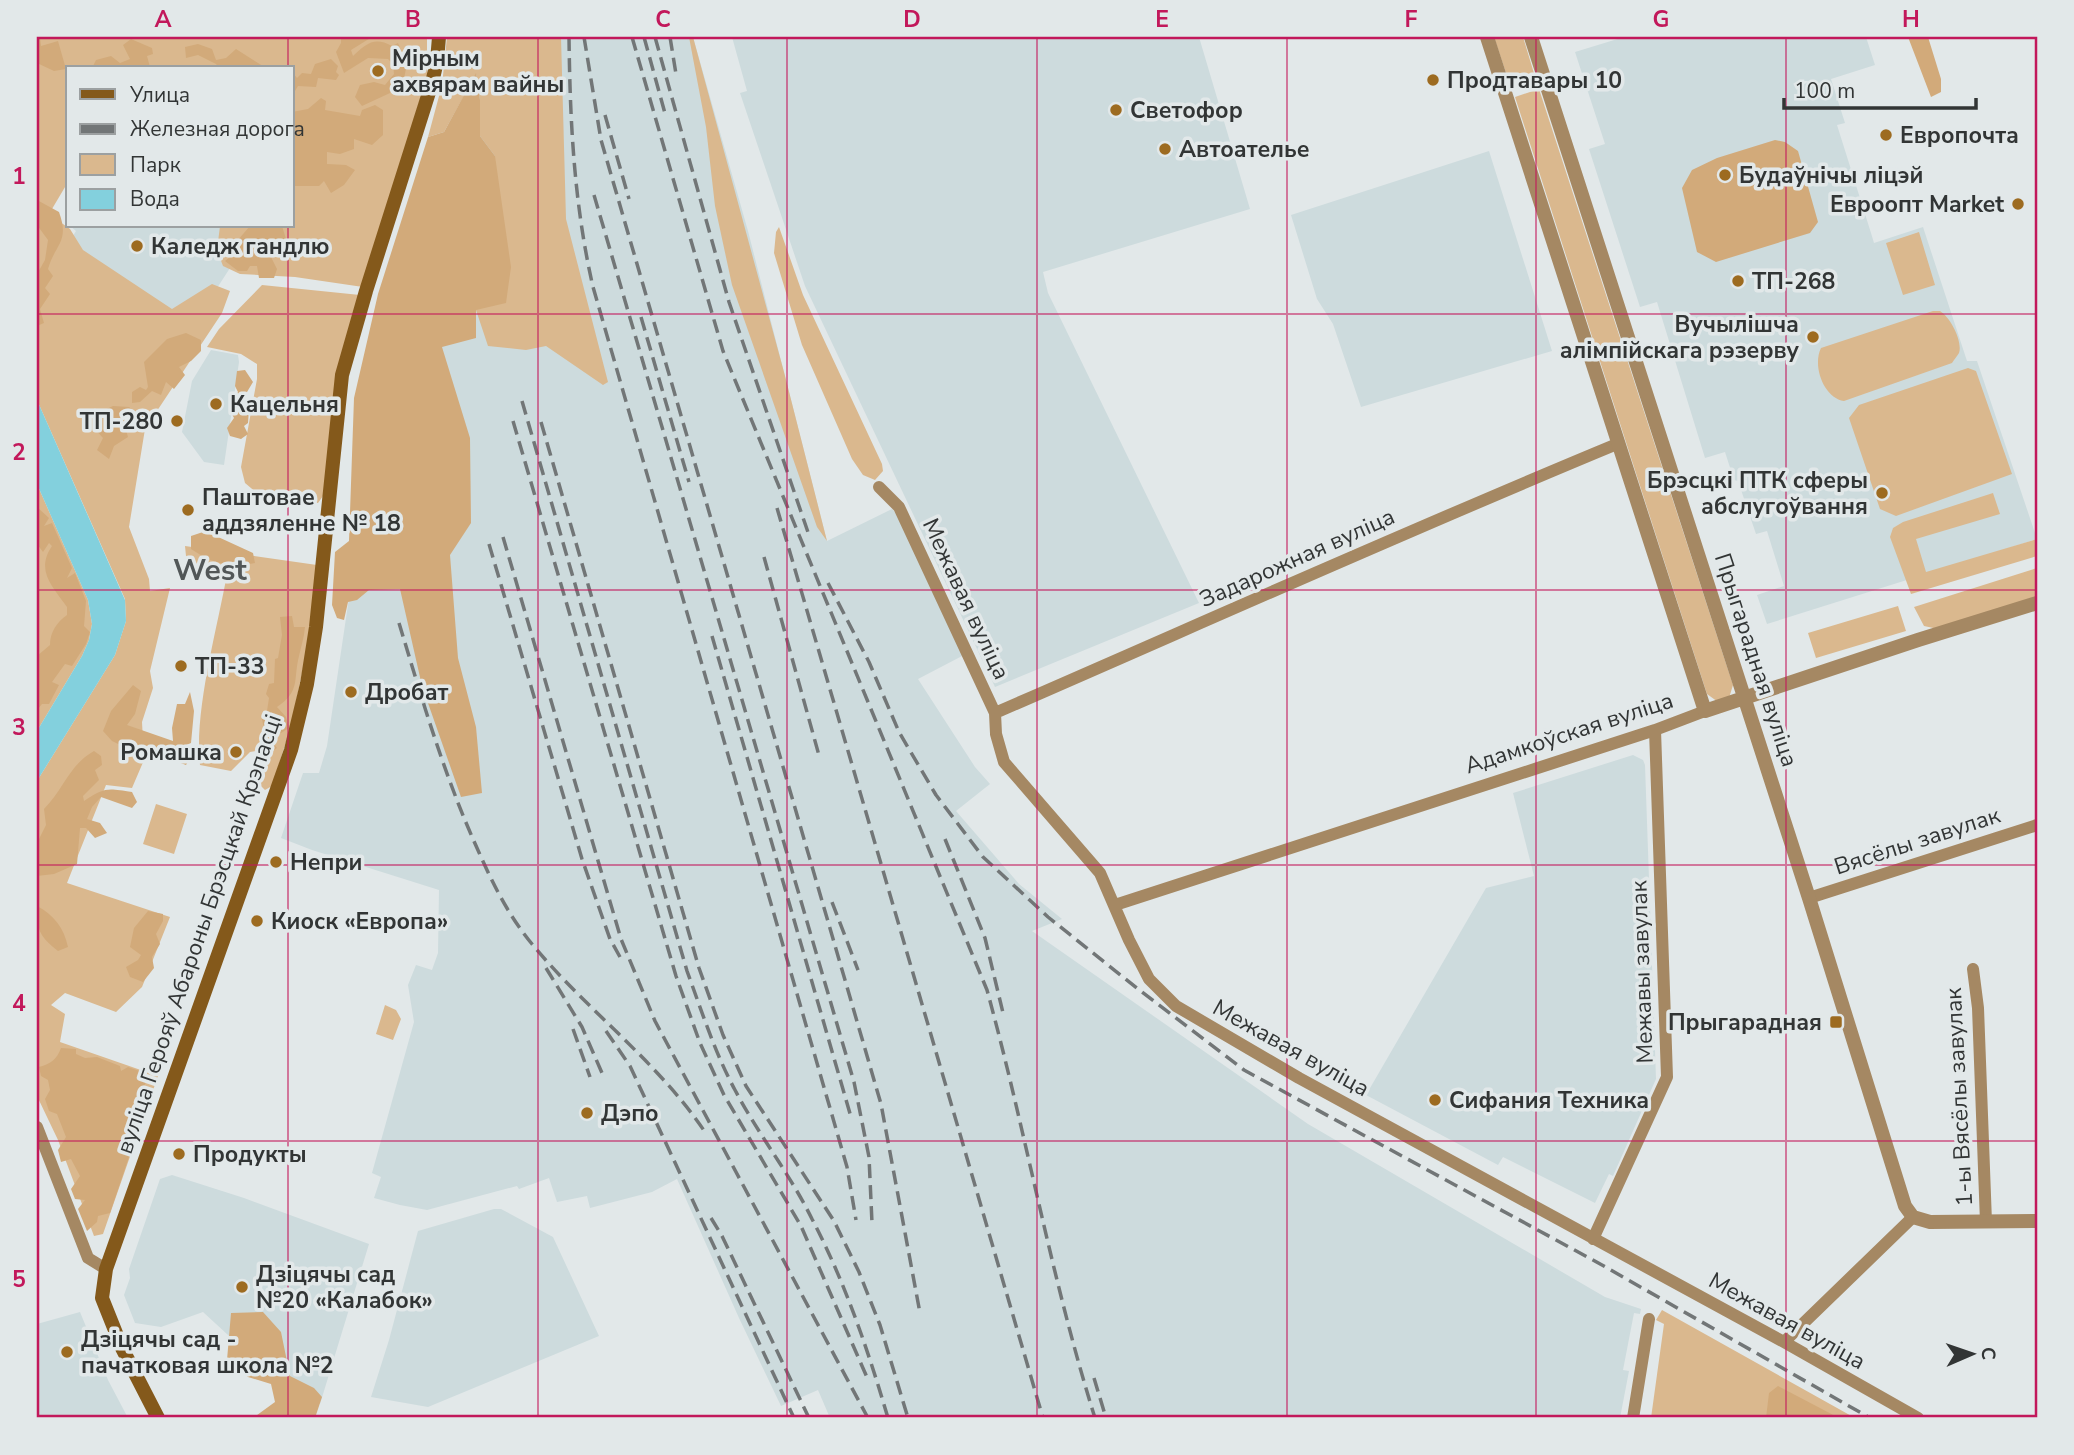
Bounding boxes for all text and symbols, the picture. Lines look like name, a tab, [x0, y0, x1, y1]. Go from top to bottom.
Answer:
text: A	[154, 4, 172, 35]
text: B	[405, 4, 421, 35]
text: C	[655, 4, 671, 35]
text: D	[903, 4, 921, 35]
text: E	[1155, 4, 1169, 35]
text: F	[1405, 4, 1418, 35]
text: G	[1653, 4, 1669, 35]
text: H	[1902, 4, 1920, 35]
place label: Мірным ахвярам вайны	[392, 43, 564, 100]
marker: Мірным ахвярам вайны	[370, 63, 386, 79]
place label: Продтавары 10	[1447, 65, 1622, 96]
legend	[66, 66, 294, 228]
scale bar	[1784, 66, 1976, 110]
marker: Продтавары 10	[1425, 72, 1441, 88]
text: 100 m	[1794, 77, 1855, 105]
text: Улица	[129, 81, 190, 109]
place label: Светофор	[1130, 95, 1243, 126]
marker: Светофор	[1108, 102, 1124, 118]
text: Железная дорога	[130, 115, 305, 143]
place label: Европочта	[1900, 120, 2019, 151]
marker: Европочта	[1878, 127, 1894, 143]
place label: Автоателье	[1179, 134, 1309, 165]
marker: Автоателье	[1157, 141, 1173, 157]
text: Парк	[130, 151, 182, 179]
place label: Будаўнічы ліцэй	[1739, 160, 1923, 191]
text: 1	[12, 161, 26, 192]
marker: Будаўнічы ліцэй	[1717, 167, 1733, 183]
text: Вода	[130, 185, 180, 213]
place label: Евроопт Market	[1830, 189, 2004, 220]
marker: Евроопт Market	[2010, 196, 2026, 212]
place label: Каледж гандлю	[151, 231, 329, 262]
marker: Каледж гандлю	[129, 238, 145, 254]
place label: ТП-268	[1752, 266, 1835, 297]
marker: ТП-268	[1730, 273, 1746, 289]
place label: Вучылішча алімпійскага рэзерву	[1560, 309, 1800, 366]
marker: Вучылішча алімпійскага рэзерву	[1805, 329, 1821, 345]
place label: Кацельня	[230, 389, 339, 420]
marker: Кацельня	[208, 396, 224, 412]
place label: ТП-280	[80, 406, 163, 437]
marker: ТП-280	[169, 413, 185, 429]
text: 2	[12, 437, 26, 468]
place label: Брэсцкі ПТК сферы абслугоўвання	[1647, 465, 1868, 522]
place label: Паштовае аддзяленне № 18	[202, 482, 401, 539]
marker: Брэсцкі ПТК сферы абслугоўвання	[1874, 485, 1890, 501]
street label: Задарожная вуліца	[1194, 501, 1400, 615]
marker: Паштовае аддзяленне № 18	[180, 502, 196, 518]
street label: Межавая вуліца	[915, 513, 1017, 685]
street label: Прыгарадная вуліца	[1707, 549, 1805, 771]
district label: West	[173, 550, 247, 591]
place label: ТП-33	[195, 651, 265, 682]
marker: ТП-33	[173, 658, 189, 674]
place label: Дробат	[365, 677, 449, 708]
marker: Дробат	[343, 684, 359, 700]
street label: Адамкоўская вуліца	[1461, 685, 1677, 781]
street label: вуліца Герояў Абароны Брэсцкай Крэпасці	[109, 710, 289, 1158]
text: 3	[12, 712, 26, 743]
place label: Ромашка	[120, 737, 222, 768]
marker: Ромашка	[228, 744, 244, 760]
street label: Вясёлы завулак	[1830, 799, 2005, 882]
place label: Непри	[290, 847, 363, 878]
marker: Непри	[268, 854, 284, 870]
street label: Межавы завулак	[1623, 879, 1661, 1064]
place label: Киоск «Европа»	[271, 906, 448, 937]
marker: Киоск «Европа»	[249, 913, 265, 929]
street label: 1-ы Вясёлы завулак	[1938, 986, 1980, 1207]
text: 4	[12, 988, 26, 1019]
street label: Межавая вуліца	[1207, 992, 1375, 1104]
place label: Прыгарадная	[1668, 1007, 1822, 1038]
marker: Прыгарадная	[1828, 1014, 1844, 1030]
place label: Сифания Техника	[1449, 1085, 1649, 1116]
marker: Сифания Техника	[1427, 1092, 1443, 1108]
place label: Дэпо	[601, 1098, 659, 1129]
marker: Дэпо	[579, 1105, 595, 1121]
place label: Продукты	[193, 1139, 307, 1170]
marker: Продукты	[171, 1146, 187, 1162]
place label: Дзіцячы сад №20 «Калабок»	[256, 1259, 433, 1316]
text: 5	[12, 1264, 26, 1295]
street label: Межавая вуліца	[1703, 1265, 1871, 1377]
marker: Дзіцячы сад №20 «Калабок»	[234, 1279, 250, 1295]
north arrow	[1938, 1318, 2008, 1388]
place label: Дзіцячы сад - пачатковая школа №2	[81, 1324, 334, 1381]
marker: Дзіцячы сад - пачатковая школа №2	[59, 1344, 75, 1360]
text: С	[1975, 1347, 2001, 1360]

